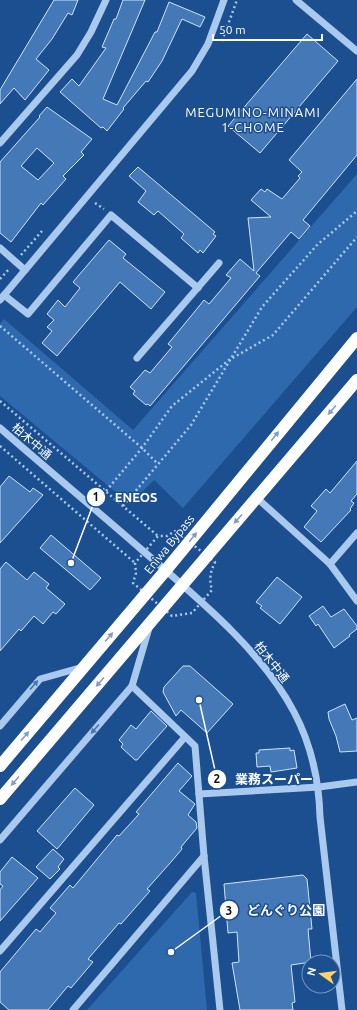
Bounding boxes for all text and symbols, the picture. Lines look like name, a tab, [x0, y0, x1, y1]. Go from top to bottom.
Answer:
scale bar	[213, 16, 322, 42]
text: 50 m	[219, 23, 246, 36]
district label: MEGUMINO-MINAMI 1-CHOME	[185, 105, 321, 134]
one-way arrow	[327, 404, 336, 415]
street label: 柏木中通	[10, 420, 54, 462]
one-way arrow	[270, 431, 279, 442]
callout: ENEOS	[86, 484, 165, 509]
text: 1	[93, 490, 99, 503]
text: ENEOS	[115, 490, 157, 504]
street label: Eniwa Bypass	[141, 512, 197, 576]
one-way arrow	[234, 514, 243, 524]
one-way arrow	[188, 532, 197, 542]
one-way arrow	[105, 632, 114, 642]
street label: 柏木中通	[252, 639, 292, 685]
one-way arrow	[95, 677, 104, 687]
one-way arrow	[30, 680, 39, 691]
one-way arrow	[91, 724, 100, 734]
one-way arrow	[21, 731, 30, 741]
callout: 業務スーパー	[207, 767, 321, 792]
text: 2	[214, 772, 221, 785]
text: 業務スーパー	[235, 772, 313, 786]
one-way arrow	[11, 776, 20, 786]
callout: どんぐり公園	[219, 898, 333, 923]
text: どんぐり公園	[247, 903, 325, 917]
text: 3	[226, 904, 232, 917]
north arrow	[301, 954, 341, 994]
text: N	[304, 966, 318, 977]

